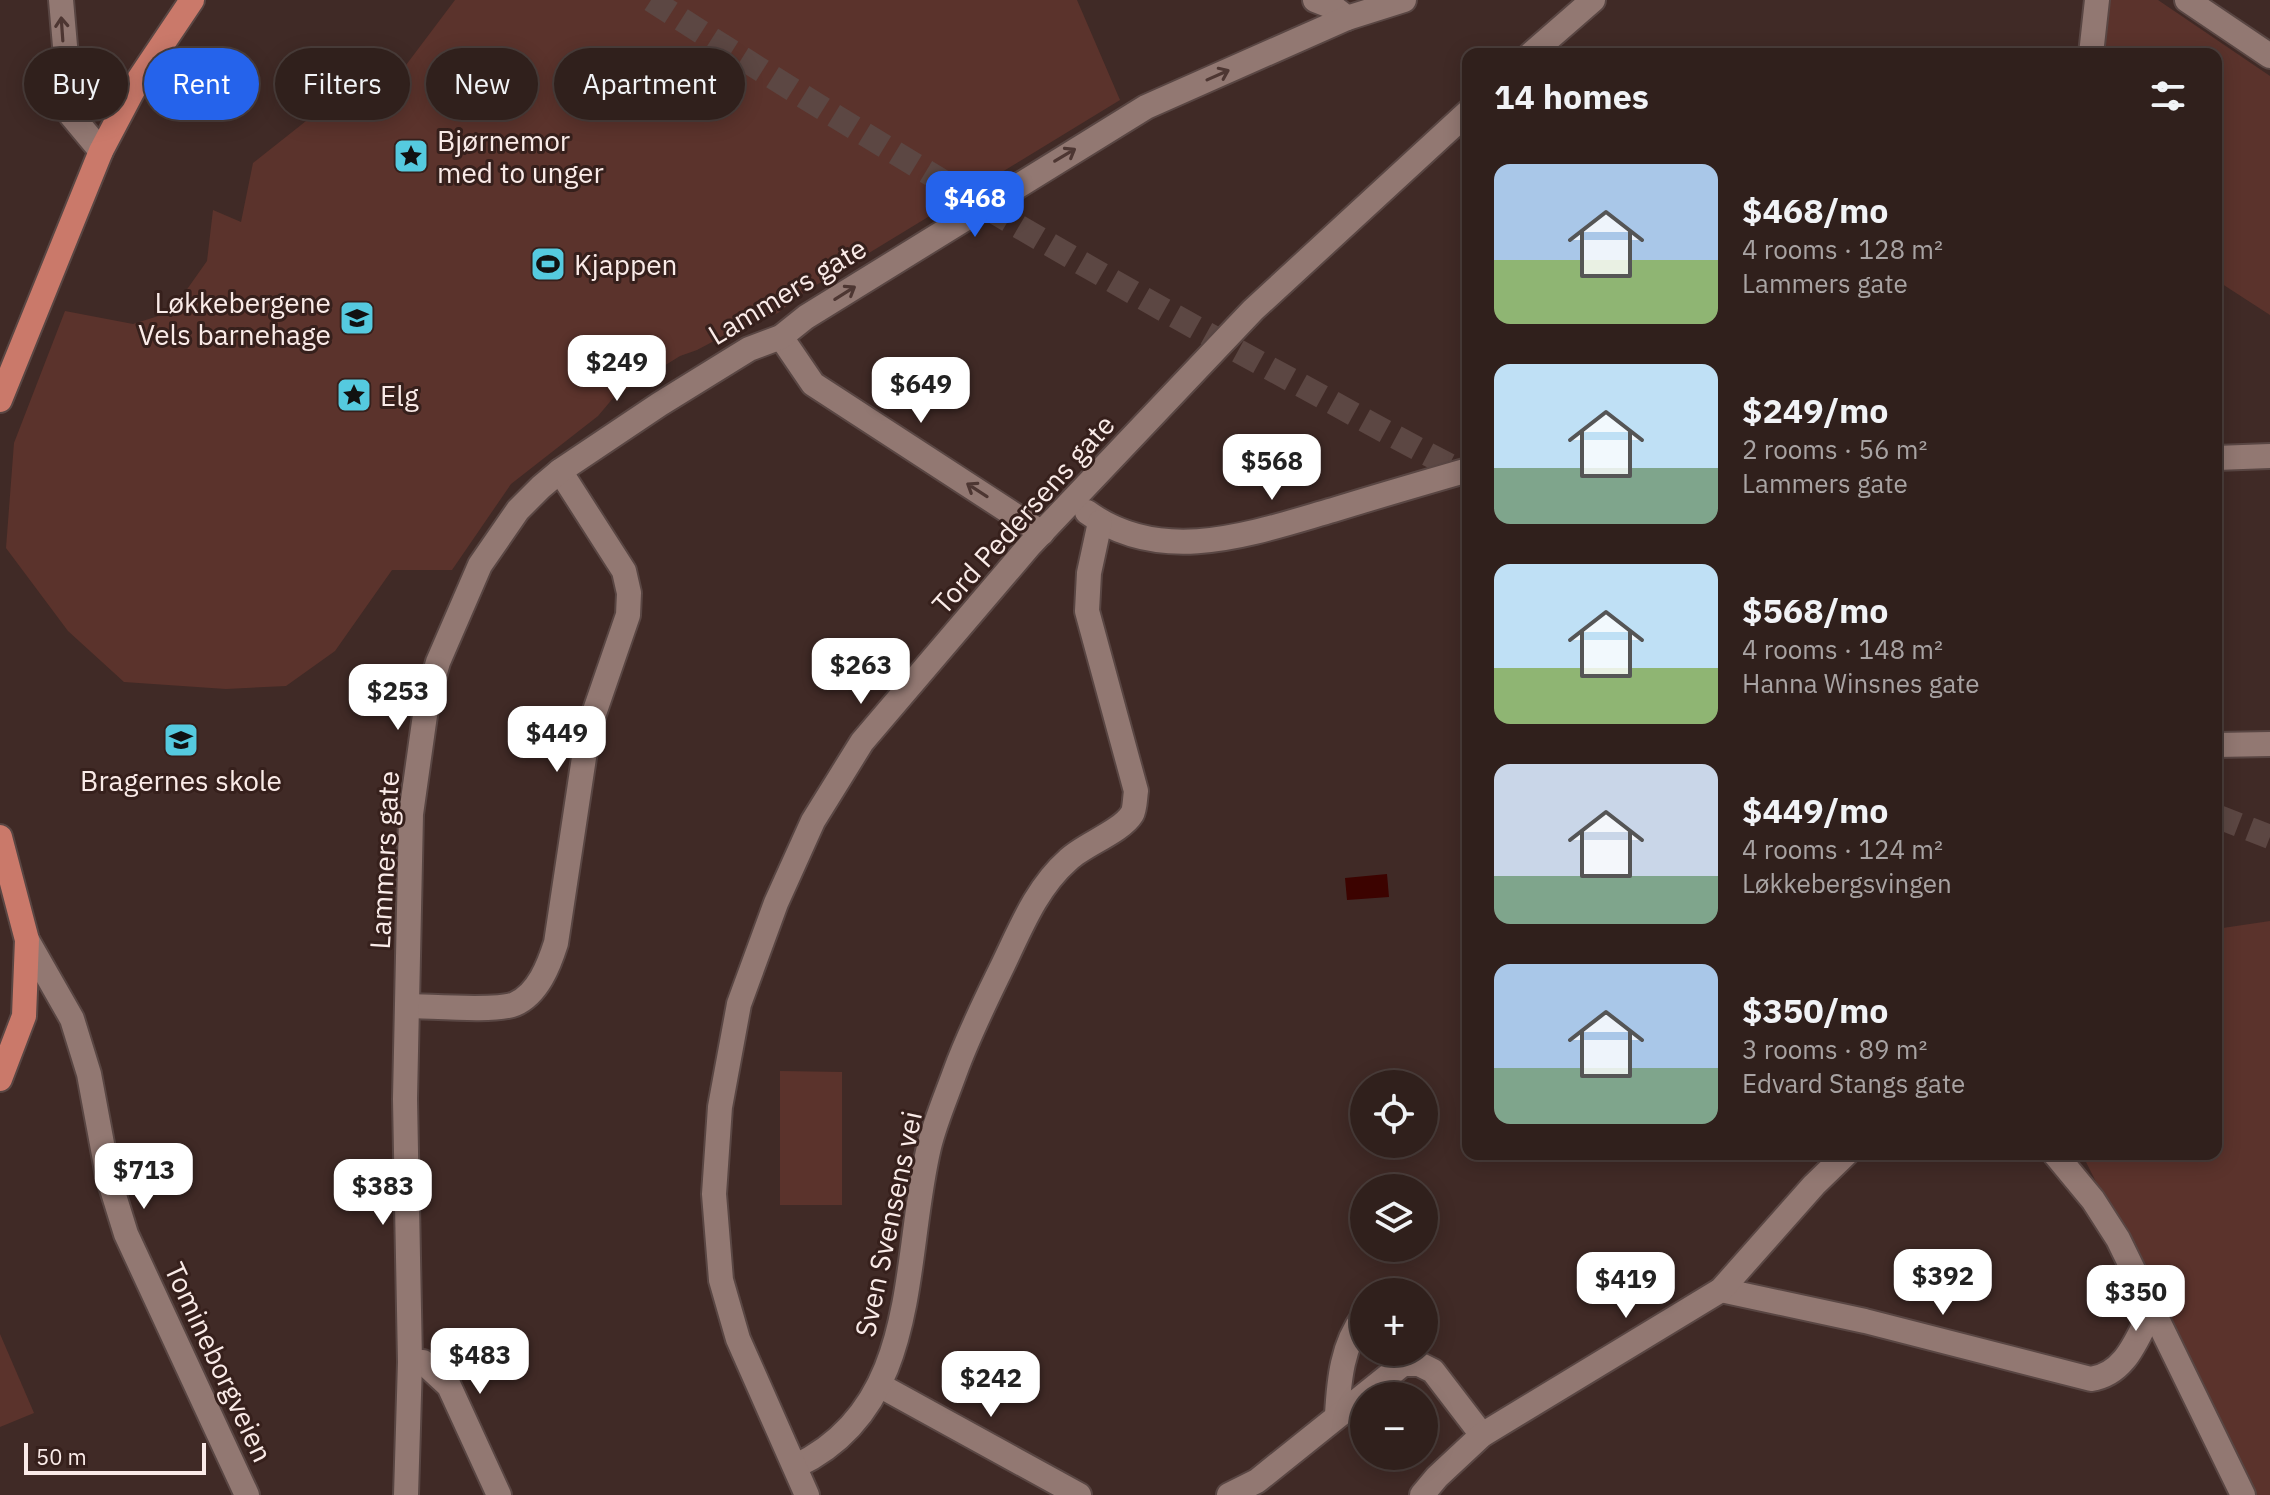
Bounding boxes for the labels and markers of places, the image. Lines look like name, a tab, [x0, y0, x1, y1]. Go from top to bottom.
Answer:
place label: Bjørnemor med to unger	[437, 122, 604, 191]
place icon: Bjørnemor med to unger	[392, 137, 430, 175]
pin: $468	[928, 171, 1022, 239]
sports icon: Kjappen	[529, 245, 567, 283]
place label: Kjappen	[574, 246, 677, 283]
place label: Løkkebergene Vels barnehage	[138, 284, 331, 353]
school or university icon: Løkkebergene Vels barnehage	[338, 299, 376, 337]
pin: $249	[570, 335, 664, 403]
pin: $649	[874, 357, 968, 425]
place icon: Elg	[335, 376, 373, 414]
place label: Elg	[380, 377, 419, 414]
pin: $568	[1225, 434, 1319, 502]
pin: $263	[814, 638, 908, 706]
pin: $253	[351, 664, 445, 732]
pin: $449	[510, 706, 604, 774]
school or university icon: Bragernes skole	[162, 721, 200, 759]
place label: Bragernes skole	[80, 762, 282, 799]
pin: $713	[97, 1143, 191, 1211]
pin: $383	[336, 1159, 430, 1227]
pin: $392	[1896, 1249, 1990, 1317]
pin: $419	[1579, 1252, 1673, 1320]
pin: $350	[2089, 1265, 2183, 1333]
pin: $483	[433, 1328, 527, 1396]
pin: $242	[944, 1351, 1038, 1419]

